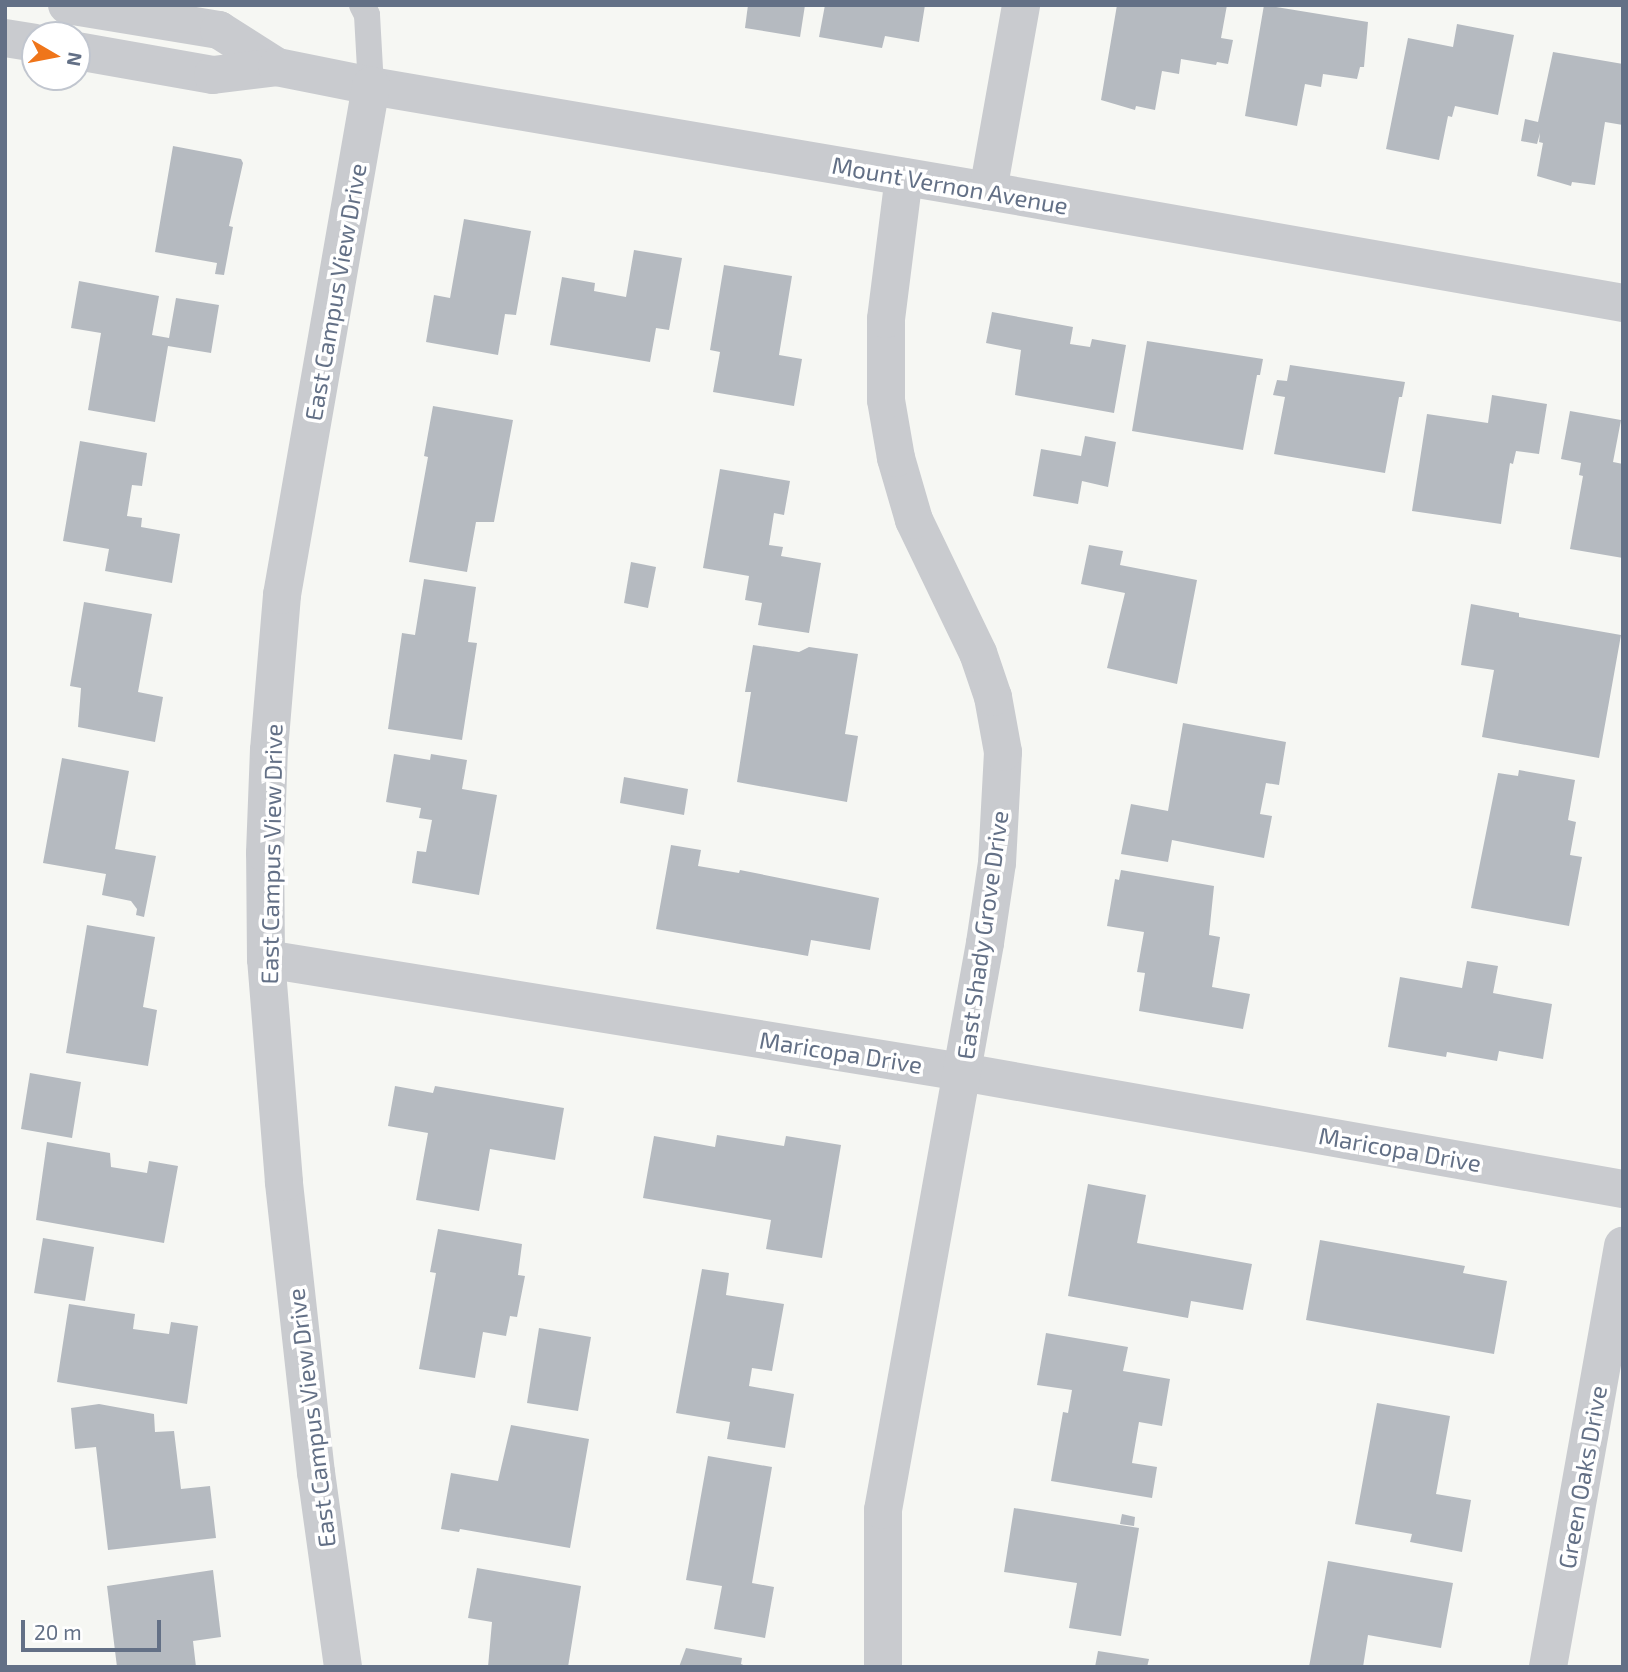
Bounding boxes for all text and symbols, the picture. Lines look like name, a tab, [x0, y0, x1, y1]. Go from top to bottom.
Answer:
north arrow	[21, 21, 91, 91]
text: N	[63, 51, 88, 68]
street label: Mount Vernon Avenue	[829, 150, 1071, 220]
street label: East Campus View Drive	[298, 161, 372, 423]
street label: East Campus View Drive	[254, 723, 288, 985]
street label: East Shady Grove Drive	[950, 809, 1014, 1061]
street label: Maricopa Drive	[758, 1025, 924, 1079]
street label: Maricopa Drive	[1317, 1121, 1483, 1177]
street label: East Campus View Drive	[281, 1286, 341, 1550]
street label: Green Oaks Drive	[1552, 1383, 1612, 1571]
scale bar	[24, 1606, 164, 1650]
text: 20 m	[34, 1619, 82, 1644]

